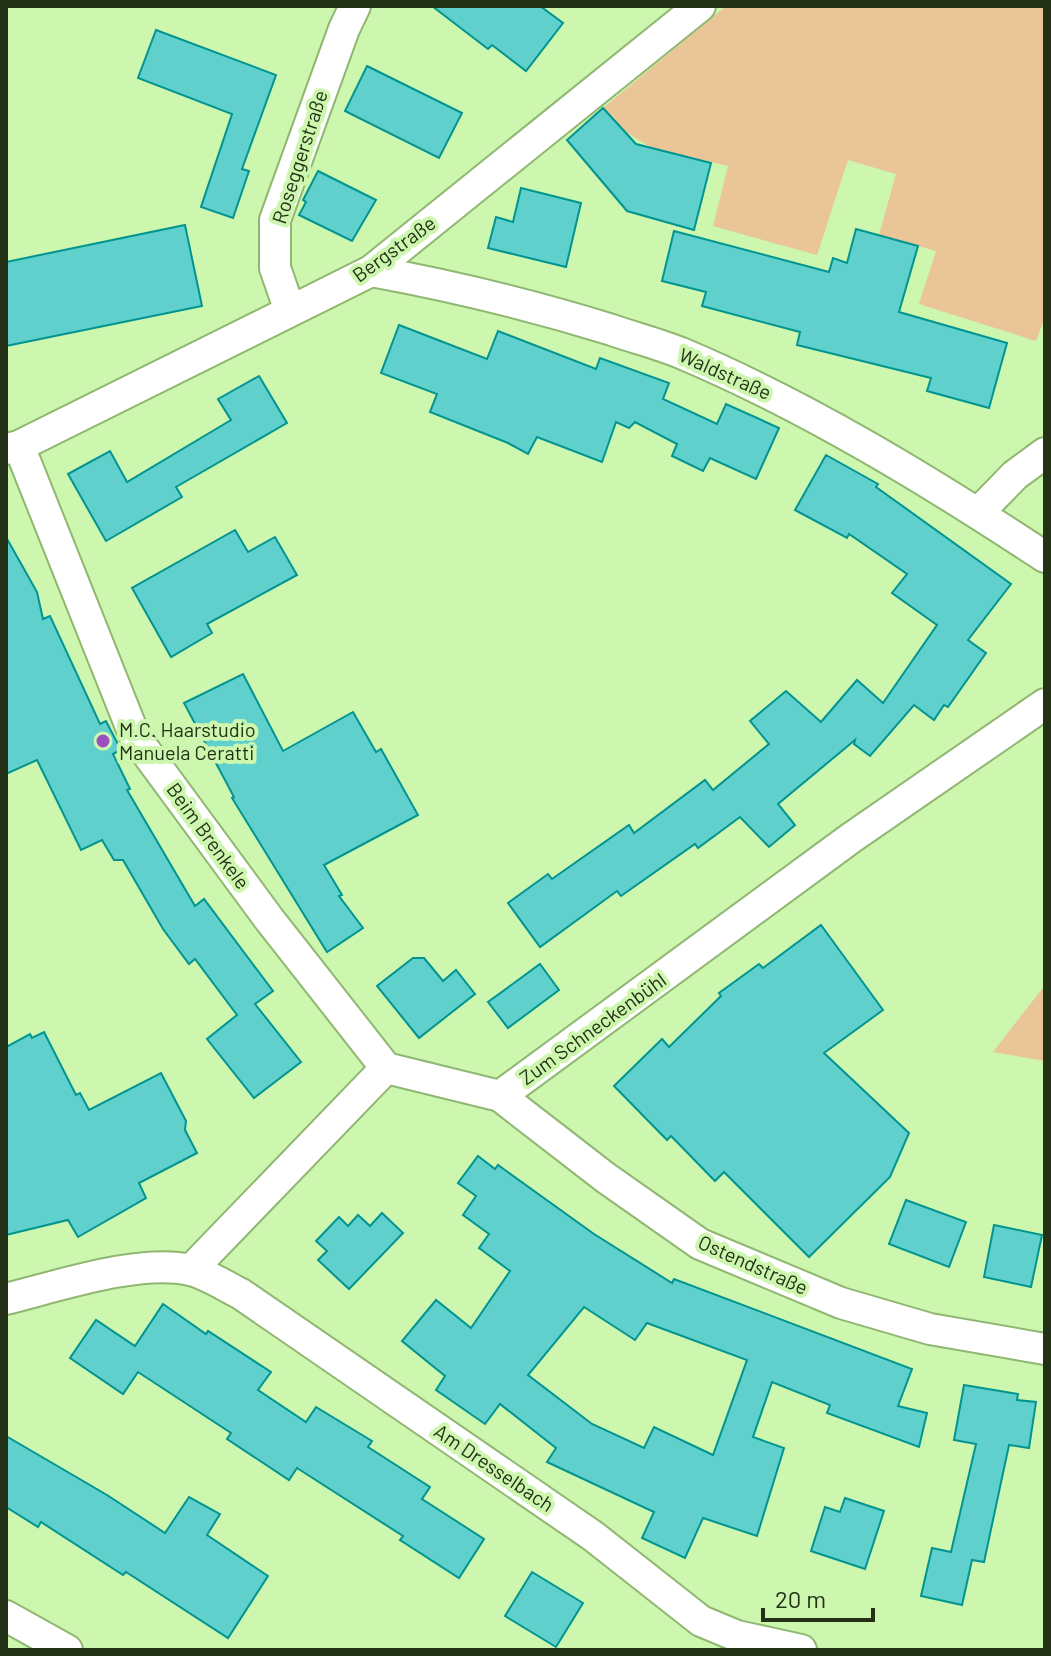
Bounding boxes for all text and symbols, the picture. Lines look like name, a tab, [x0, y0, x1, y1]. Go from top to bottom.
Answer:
street label: Roseggerstraße	[266, 87, 332, 226]
street label: Bergstraße	[347, 210, 440, 286]
street label: Waldstraße	[676, 342, 775, 404]
place label: M.C. Haarstudio Manuela Ceratti	[119, 717, 256, 764]
marker: M.C. Haarstudio Manuela Ceratti	[94, 732, 112, 750]
street label: Beim Brenkele	[162, 778, 255, 893]
street label: Zum Schneckenbühl	[515, 967, 670, 1089]
street label: Ostendstraße	[695, 1229, 812, 1299]
street label: Am Dresselbach	[430, 1418, 559, 1516]
scale bar	[763, 1572, 873, 1622]
text: 20 m	[775, 1584, 826, 1613]

